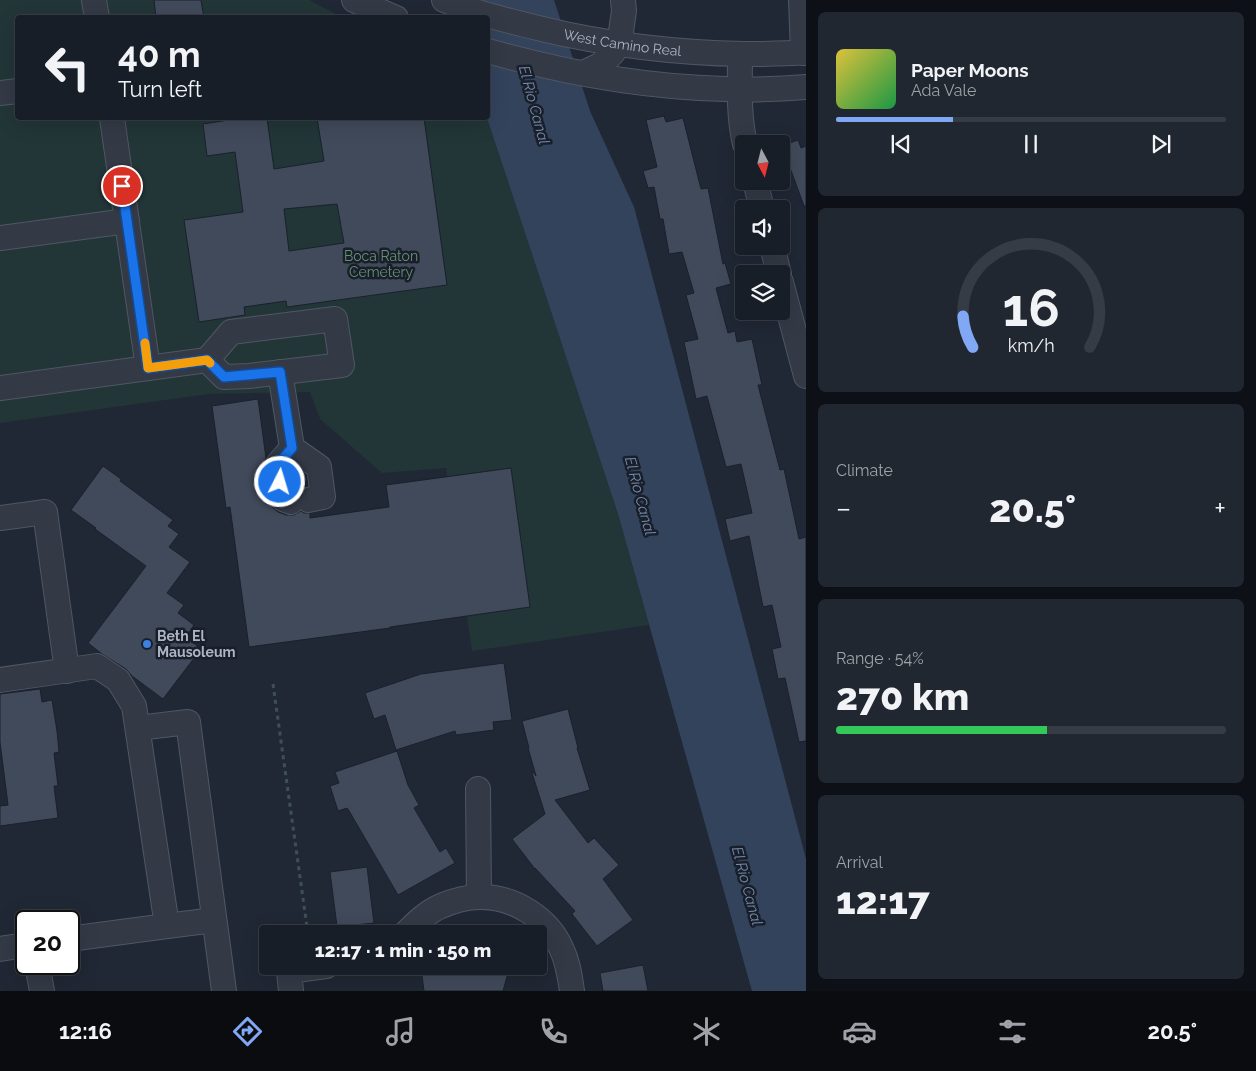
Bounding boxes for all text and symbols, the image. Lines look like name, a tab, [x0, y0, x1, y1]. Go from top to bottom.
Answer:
street label: West Camino Real	[562, 26, 682, 59]
text: 40 m	[118, 34, 200, 75]
icon: left	[35, 35, 100, 100]
text: Paper Moons	[911, 59, 1029, 81]
water label: El Rio Canal	[515, 64, 553, 146]
text: Turn left	[118, 76, 202, 102]
text: Ada Vale	[911, 81, 976, 100]
icon: previous	[887, 130, 915, 158]
icon: pause	[1017, 130, 1045, 158]
icon: next	[1147, 130, 1175, 158]
north arrow	[735, 135, 790, 190]
map controls	[735, 135, 790, 320]
pin	[101, 165, 143, 207]
icon: arrive	[108, 172, 136, 200]
button: sound	[735, 200, 790, 255]
park label: Boca Raton Cemetery	[344, 248, 418, 280]
button: layers	[735, 265, 790, 320]
text: 16	[1002, 277, 1060, 338]
text: km/h	[1007, 335, 1055, 356]
position arrow	[253, 455, 305, 507]
water label: El Rio Canal	[621, 455, 659, 537]
text: Climate	[836, 461, 893, 480]
text: 20.5°	[989, 486, 1076, 531]
text: −	[836, 492, 851, 525]
text: +	[1214, 492, 1226, 525]
place label: Beth El Mausoleum	[157, 628, 236, 660]
marker: Beth El Mausoleum	[141, 638, 153, 650]
text: Range · 54%	[836, 649, 924, 668]
text: 270 km	[836, 674, 969, 719]
water label: El Rio Canal	[728, 845, 766, 927]
text: Arrival	[836, 853, 883, 872]
text: 12:17	[836, 878, 930, 923]
speed limit sign: 20	[15, 910, 80, 975]
text: 12:17 · 1 min · 150 m	[315, 939, 491, 961]
icon: directions	[230, 1014, 265, 1049]
icon: music	[383, 1014, 418, 1049]
icon: phone	[536, 1014, 571, 1049]
icon: climate	[689, 1014, 724, 1049]
icon: car	[842, 1014, 877, 1049]
icon: filters	[995, 1014, 1030, 1049]
text: 12:16	[59, 1018, 112, 1044]
text: 20.5°	[1148, 1018, 1197, 1044]

